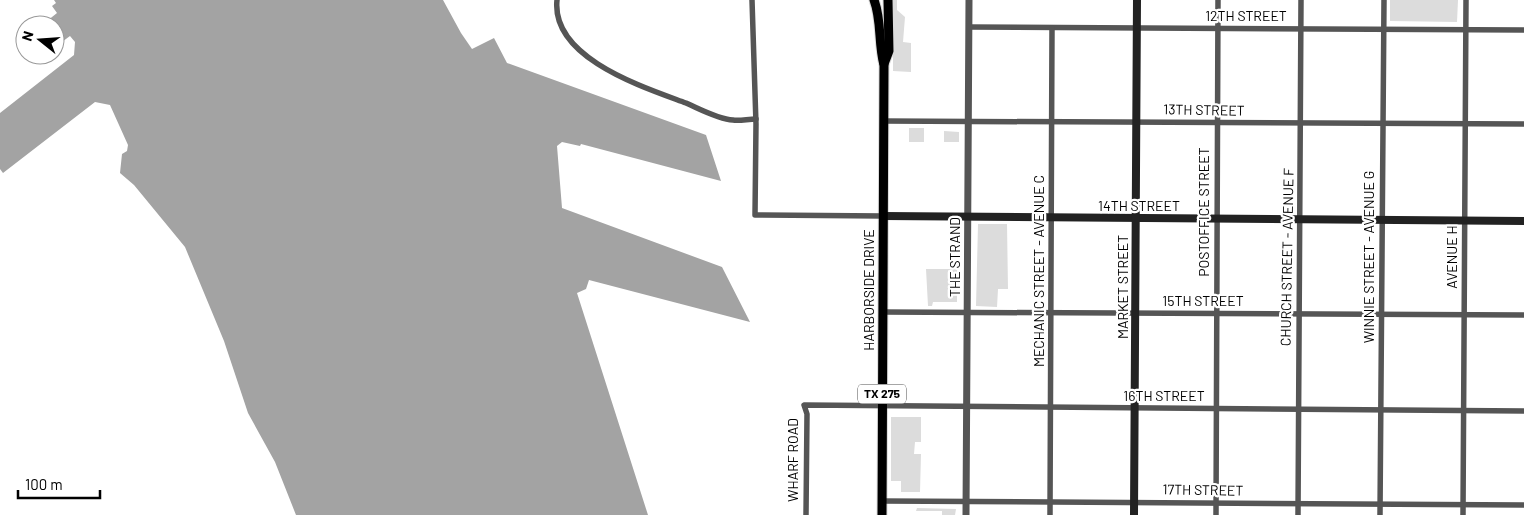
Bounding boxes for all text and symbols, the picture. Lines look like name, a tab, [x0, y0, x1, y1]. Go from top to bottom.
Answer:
street label: 12TH STREET	[1205, 7, 1287, 24]
north arrow	[15, 15, 65, 65]
text: N	[18, 29, 37, 43]
street label: 13TH STREET	[1163, 100, 1245, 119]
street label: POSTOFFICE STREET	[1195, 147, 1212, 277]
street label: CHURCH STREET - AVENUE F	[1276, 168, 1297, 346]
street label: WINNIE STREET - AVENUE G	[1360, 171, 1377, 343]
street label: MECHANIC STREET - AVENUE C	[1030, 175, 1047, 367]
street label: 14TH STREET	[1098, 197, 1180, 214]
street label: THE STRAND	[946, 217, 963, 297]
street label: AVENUE H	[1443, 225, 1460, 289]
street label: HARBORSIDE DRIVE	[860, 229, 877, 351]
street label: MARKET STREET	[1114, 235, 1131, 339]
street label: 15TH STREET	[1162, 292, 1244, 309]
road number: TX 275	[858, 384, 906, 404]
street label: 16TH STREET	[1123, 387, 1205, 404]
street label: WHARF ROAD	[784, 418, 801, 502]
scale bar	[18, 468, 100, 500]
text: 100 m	[25, 475, 63, 493]
street label: 17TH STREET	[1162, 480, 1244, 499]

